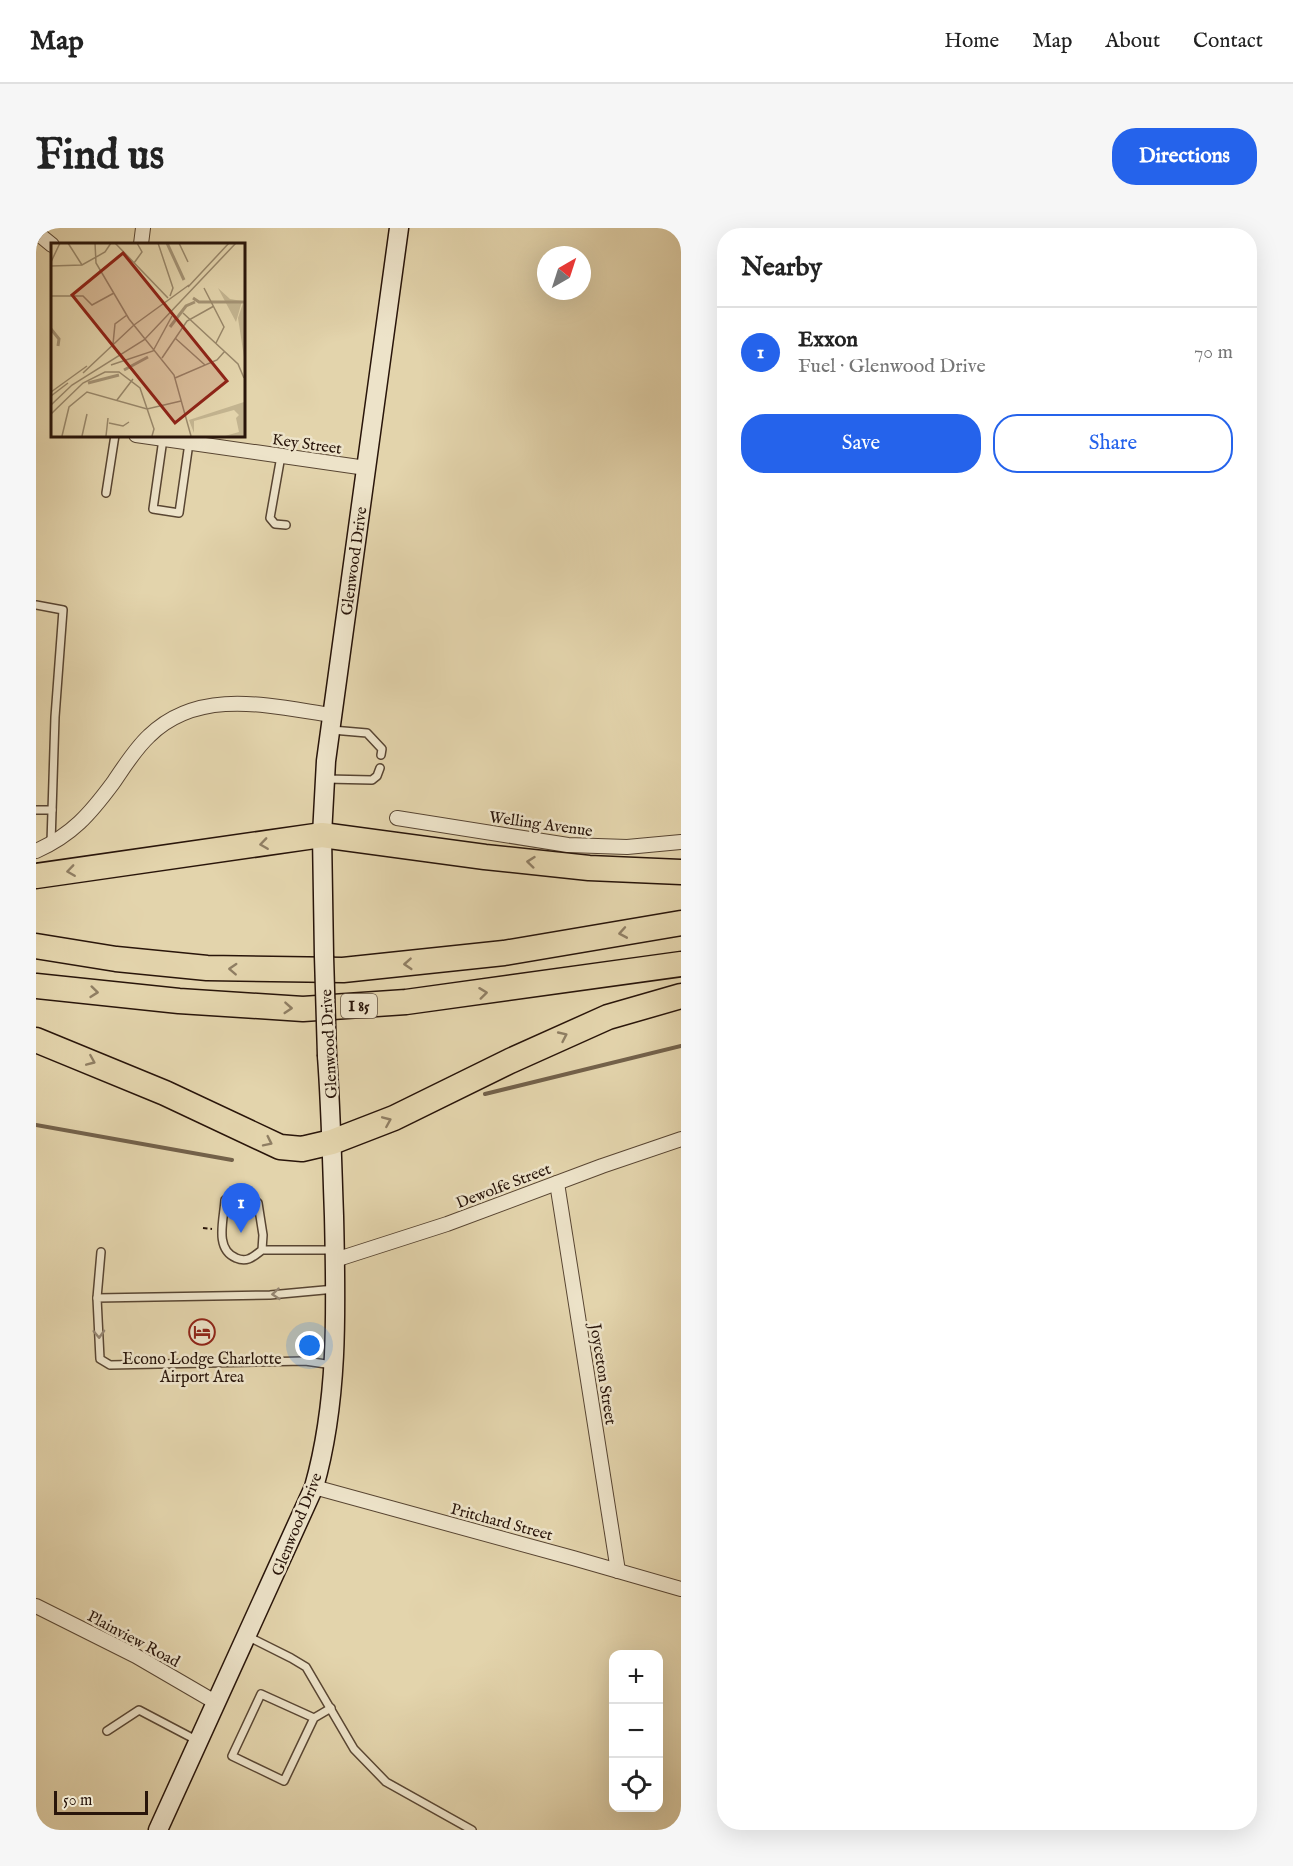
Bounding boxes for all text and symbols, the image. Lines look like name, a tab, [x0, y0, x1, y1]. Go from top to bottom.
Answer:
text: Map	[30, 24, 84, 59]
text: Home	[944, 28, 999, 55]
text: Map	[1032, 28, 1072, 55]
text: About	[1105, 28, 1160, 55]
text: Contact	[1193, 28, 1263, 55]
button: Directions	[1112, 128, 1257, 185]
text: Find us	[36, 130, 164, 183]
inset map	[51, 243, 244, 436]
north arrow	[537, 246, 591, 300]
text: Nearby	[741, 251, 822, 284]
text: Exxon	[798, 326, 858, 354]
text: 1	[757, 340, 764, 365]
text: 70 m	[1194, 340, 1233, 365]
text: Fuel · Glenwood Drive	[798, 354, 986, 379]
button: Save	[741, 414, 981, 473]
button: Share	[993, 414, 1233, 473]
street label: Key Street	[271, 430, 343, 460]
street label: Glenwood Drive	[337, 506, 373, 617]
street label: Welling Avenue	[488, 808, 594, 842]
one-way arrow	[260, 837, 269, 849]
one-way arrow	[527, 856, 536, 869]
one-way arrow	[67, 864, 76, 876]
one-way arrow	[619, 926, 628, 938]
one-way arrow	[403, 957, 412, 970]
one-way arrow	[228, 963, 237, 976]
one-way arrow	[90, 985, 99, 998]
one-way arrow	[478, 987, 487, 1000]
street label: Glenwood Drive	[317, 989, 343, 1099]
road number: I 85	[341, 994, 377, 1018]
one-way arrow	[284, 1002, 293, 1015]
one-way arrow	[556, 1032, 567, 1044]
one-way arrow	[84, 1054, 95, 1066]
one-way arrow	[381, 1116, 392, 1128]
one-way arrow	[262, 1134, 273, 1146]
street label: Dewolfe Street	[454, 1159, 554, 1214]
pin: 1	[222, 1184, 260, 1233]
one-way arrow	[272, 1287, 281, 1300]
hotel icon: Econo Lodge Charlotte Airport Area	[187, 1317, 217, 1347]
street label: Joyceton Street	[584, 1320, 620, 1427]
one-way arrow	[92, 1330, 105, 1339]
your location	[295, 1331, 324, 1360]
place label: Econo Lodge Charlotte Airport Area	[122, 1350, 282, 1388]
street label: Glenwood Drive	[268, 1470, 328, 1579]
street label: Pritchard Street	[448, 1500, 555, 1546]
street label: Plainview Road	[83, 1607, 183, 1673]
map controls	[609, 1650, 663, 1812]
button: +	[609, 1650, 663, 1704]
button: −	[609, 1704, 663, 1758]
button: locate	[609, 1758, 663, 1812]
scale bar	[54, 1788, 148, 1816]
text: 50 m	[63, 1791, 92, 1811]

